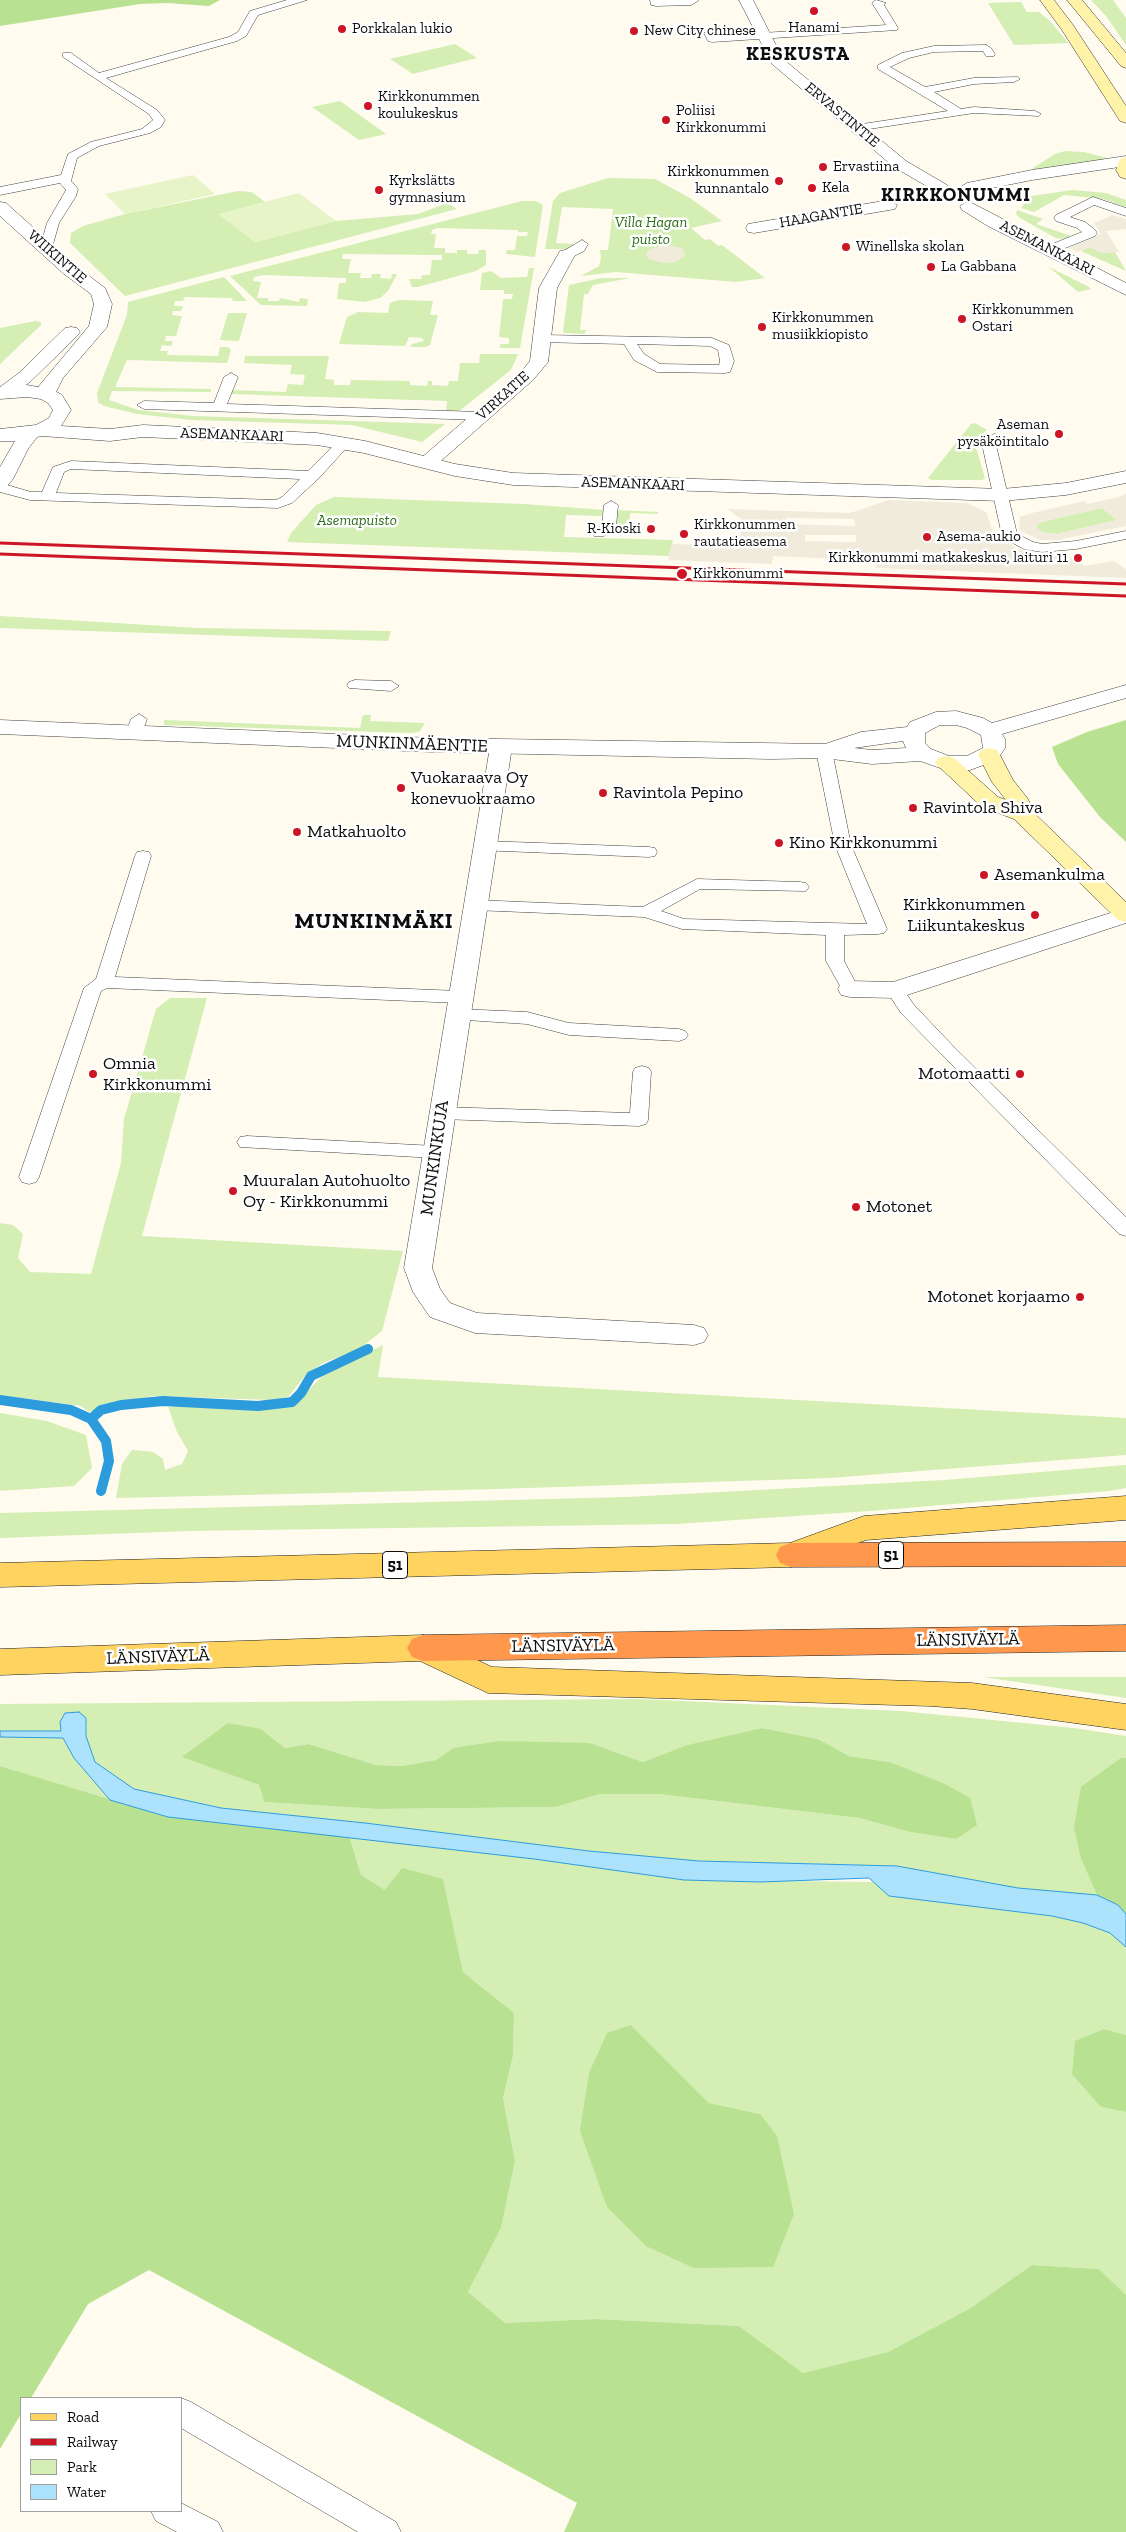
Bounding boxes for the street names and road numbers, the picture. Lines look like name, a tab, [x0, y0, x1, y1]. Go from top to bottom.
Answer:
street label: ERVASTINTIE	[801, 78, 883, 152]
street label: HAAGANTIE	[778, 200, 864, 232]
street label: ASEMANKAARI	[997, 216, 1097, 280]
street label: WIIKINTIE	[24, 227, 90, 287]
street label: VIRKATIE	[473, 367, 533, 425]
street label: ASEMANKAARI	[180, 424, 284, 446]
street label: ASEMANKAARI	[581, 473, 685, 495]
street label: MUNKINMÄENTIE	[336, 731, 488, 757]
street label: MUNKINKUJA	[416, 1099, 454, 1217]
road number: 51	[878, 1542, 904, 1568]
road number: 51	[382, 1552, 408, 1578]
street label: LÄNSIVÄYLÄ	[916, 1628, 1020, 1652]
street label: LÄNSIVÄYLÄ	[511, 1634, 615, 1658]
street label: LÄNSIVÄYLÄ	[106, 1644, 210, 1670]

